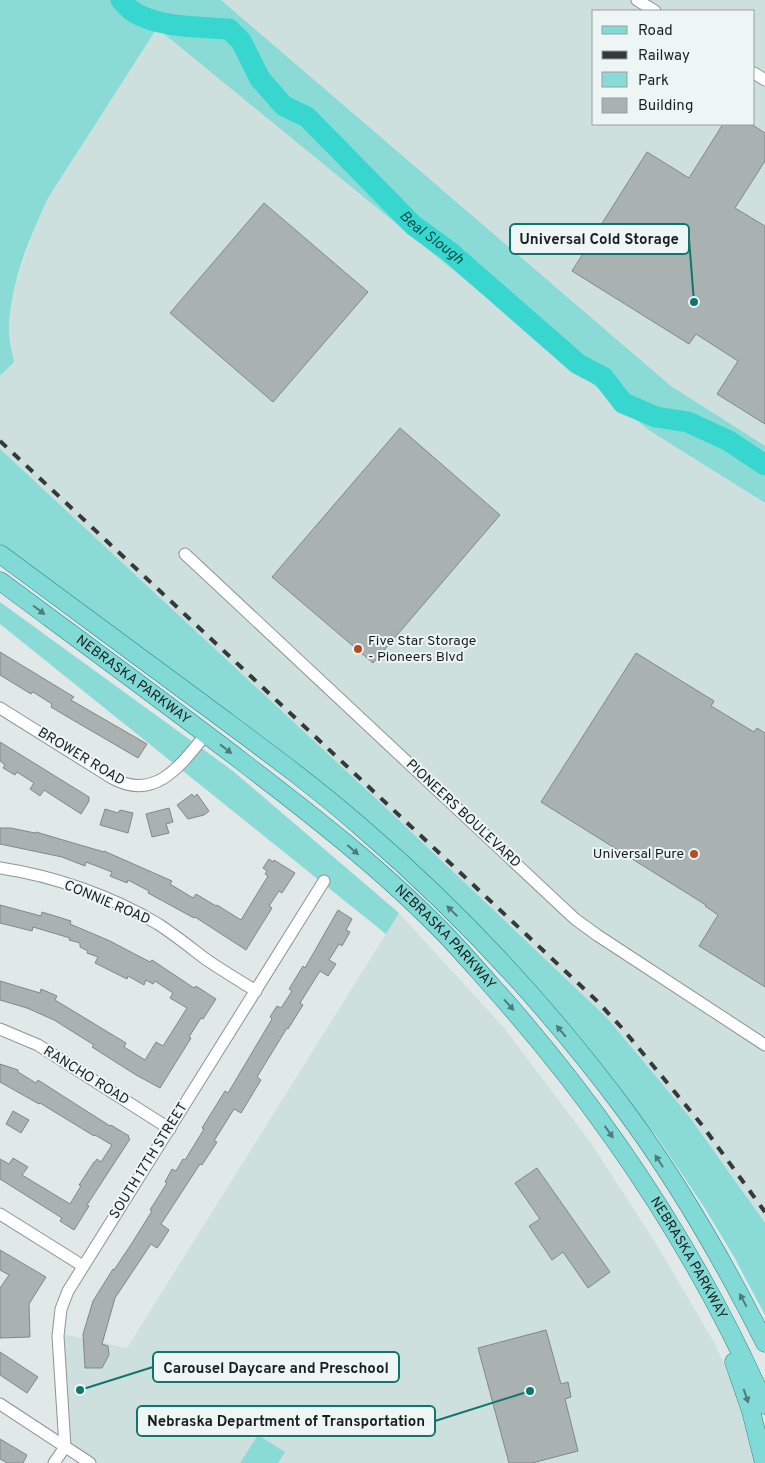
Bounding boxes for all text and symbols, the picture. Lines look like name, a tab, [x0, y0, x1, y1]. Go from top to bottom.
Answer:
legend	[592, 10, 755, 125]
text: Road	[638, 22, 673, 41]
text: Railway	[638, 47, 690, 66]
text: Park	[638, 72, 669, 91]
text: Building	[638, 97, 693, 116]
water label: Beal Slough	[395, 207, 468, 269]
callout: Universal Cold Storage	[510, 224, 689, 254]
text: Universal Cold Storage	[519, 231, 679, 250]
one-way arrow	[32, 605, 46, 615]
street label: NEBRASKA PARKWAY	[73, 632, 194, 728]
place label: Five Star Storage - Pioneers Blvd	[368, 633, 476, 666]
marker: Five Star Storage - Pioneers Blvd	[352, 643, 364, 655]
street label: BROWER ROAD	[34, 724, 128, 790]
one-way arrow	[219, 744, 233, 754]
street label: PIONEERS BOULEVARD	[402, 756, 524, 872]
one-way arrow	[347, 844, 360, 855]
place label: Universal Pure	[593, 846, 684, 863]
marker: Universal Pure	[688, 848, 700, 860]
street label: CONNIE ROAD	[61, 877, 153, 929]
street label: NEBRASKA PARKWAY	[391, 881, 499, 993]
one-way arrow	[447, 905, 459, 917]
one-way arrow	[503, 998, 515, 1010]
one-way arrow	[556, 1025, 567, 1038]
street label: RANCHO ROAD	[40, 1043, 132, 1109]
street label: SOUTH 17TH STREET	[106, 1100, 192, 1222]
one-way arrow	[604, 1126, 614, 1139]
one-way arrow	[654, 1154, 664, 1167]
street label: NEBRASKA PARKWAY	[646, 1194, 731, 1322]
one-way arrow	[739, 1293, 747, 1307]
callout: Carousel Daycare and Preschool	[153, 1352, 399, 1382]
text: Carousel Daycare and Preschool	[163, 1360, 389, 1379]
one-way arrow	[743, 1388, 750, 1403]
callout: Nebraska Department of Transportation	[137, 1406, 435, 1436]
text: Nebraska Department of Transportation	[147, 1413, 425, 1432]

